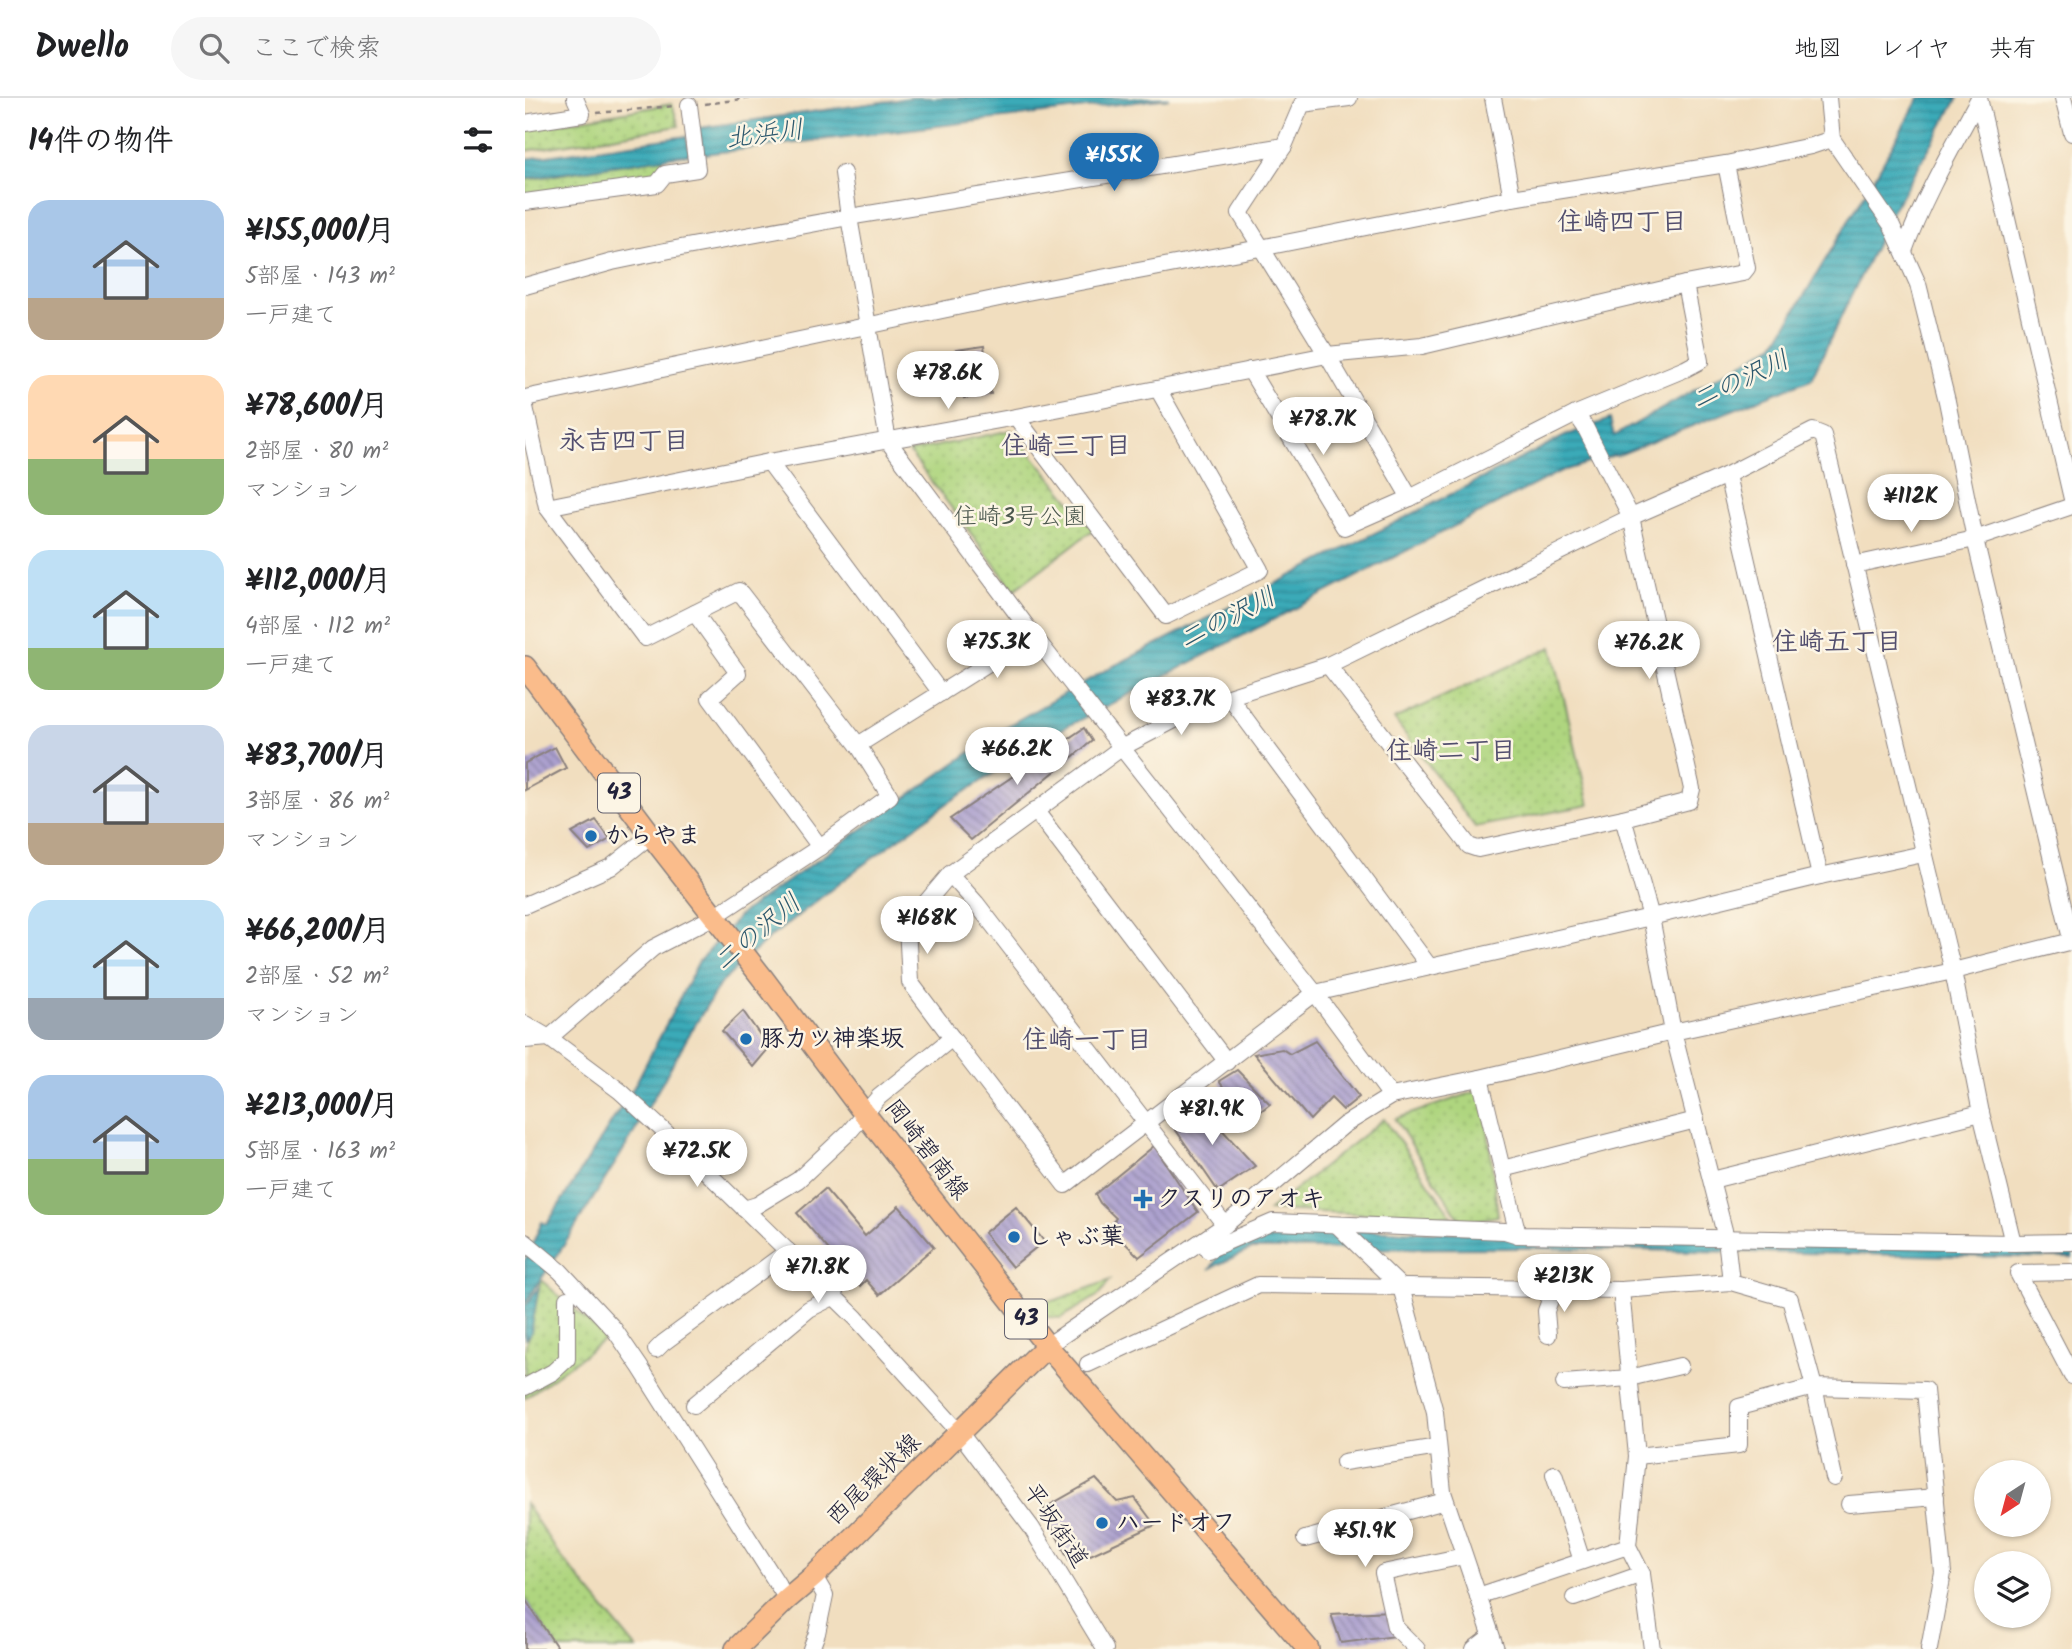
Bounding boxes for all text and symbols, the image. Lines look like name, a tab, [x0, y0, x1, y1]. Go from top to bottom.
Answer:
search box	[171, 17, 661, 80]
text: Dwello	[35, 22, 129, 75]
text: ここで検索	[251, 28, 381, 70]
icon: search	[195, 29, 233, 67]
text: 地図	[1794, 30, 1842, 69]
text: レイヤ	[1880, 30, 1951, 69]
text: 共有	[1989, 30, 2037, 69]
water label: 北浜川	[724, 109, 806, 161]
text: 14件の物件	[28, 118, 173, 166]
icon: filters	[459, 121, 497, 159]
pin: ¥155K	[1065, 134, 1163, 193]
text: ¥155K	[1085, 138, 1143, 174]
district label: 住崎四丁目	[1557, 202, 1687, 244]
text: ¥155,000/月	[245, 208, 395, 256]
icon: home	[84, 228, 168, 312]
text: 5部屋 · 143 m²	[245, 259, 395, 295]
text: 一戸建て	[245, 298, 337, 334]
water label: 二の沢川	[1685, 340, 1797, 422]
pin: ¥78.6K	[891, 352, 1005, 411]
text: ¥78.6K	[913, 356, 983, 392]
text: ¥78,600/月	[245, 383, 389, 431]
pin: ¥78.7K	[1266, 398, 1380, 457]
text: ¥78.7K	[1289, 402, 1357, 438]
icon: home	[84, 403, 168, 487]
district label: 永吉四丁目	[559, 421, 689, 463]
district label: 住崎三丁目	[1001, 426, 1131, 468]
text: 2部屋 · 80 m²	[245, 434, 388, 470]
text: マンション	[245, 473, 359, 509]
pin: ¥112K	[1862, 474, 1960, 534]
text: ¥112K	[1883, 479, 1939, 515]
park label: 住崎3号公園	[953, 498, 1087, 537]
text: ¥112,000/月	[245, 558, 392, 606]
water label: 二の沢川	[1172, 577, 1284, 661]
icon: home	[84, 578, 168, 662]
text: 4部屋 · 112 m²	[245, 609, 390, 645]
pin: ¥75.3K	[940, 620, 1054, 680]
pin: ¥76.2K	[1592, 622, 1706, 681]
district label: 住崎五丁目	[1772, 622, 1902, 664]
text: ¥75.3K	[963, 625, 1031, 661]
text: ¥76.2K	[1614, 626, 1684, 662]
text: 一戸建て	[245, 648, 337, 684]
pin: ¥83.7K	[1124, 678, 1238, 737]
text: ¥83.7K	[1146, 682, 1216, 718]
pin: ¥66.2K	[960, 728, 1074, 787]
district label: 住崎二丁目	[1386, 731, 1516, 773]
text: ¥66.2K	[981, 732, 1053, 768]
text: ¥83,700/月	[245, 733, 389, 781]
icon: home	[84, 753, 168, 837]
road number: 43	[598, 774, 640, 813]
text: 3部屋 · 86 m²	[245, 784, 389, 820]
place label: からやま	[605, 817, 701, 856]
text: マンション	[245, 823, 359, 859]
marker: からやま	[583, 828, 599, 844]
water label: 二の沢川	[705, 883, 811, 983]
pin: ¥168K	[878, 896, 976, 956]
text: ¥168K	[897, 901, 957, 937]
text: ¥66,200/月	[245, 908, 391, 956]
icon: home	[84, 928, 168, 1012]
text: 2部屋 · 52 m²	[245, 959, 389, 995]
text: マンション	[245, 998, 359, 1034]
place label: 豚カツ神楽坂	[760, 1020, 904, 1059]
district label: 住崎一丁目	[1022, 1020, 1152, 1062]
marker: 豚カツ神楽坂	[738, 1031, 754, 1047]
text: ¥213,000/月	[245, 1083, 399, 1131]
pin: ¥81.9K	[1155, 1088, 1269, 1147]
street label: 岡崎碧南線	[874, 1091, 978, 1209]
text: ¥81.9K	[1179, 1092, 1245, 1128]
icon: home	[84, 1103, 168, 1187]
pin: ¥72.5K	[640, 1130, 754, 1189]
text: 5部屋 · 163 m²	[245, 1134, 395, 1170]
text: ¥72.5K	[662, 1134, 732, 1170]
text: 一戸建て	[245, 1173, 337, 1209]
place label: クスリのアオキ	[1157, 1180, 1325, 1219]
marker: クスリのアオキ	[1135, 1191, 1151, 1207]
place label: しゃぶ葉	[1028, 1218, 1124, 1257]
marker: しゃぶ葉	[1006, 1229, 1022, 1245]
pin: ¥71.8K	[761, 1246, 875, 1305]
text: ¥71.8K	[786, 1250, 850, 1286]
pin: ¥213K	[1515, 1254, 1613, 1314]
text: ¥213K	[1534, 1259, 1594, 1295]
road number: 43	[1005, 1300, 1047, 1338]
street label: 西尾環状線	[817, 1424, 931, 1536]
north arrow	[1974, 1460, 2051, 1536]
map controls	[1974, 1460, 2051, 1628]
street label: 平坂街道	[1012, 1475, 1098, 1577]
place label: ハードオフ	[1116, 1504, 1236, 1543]
pin: ¥51.9K	[1308, 1510, 1422, 1569]
text: ¥51.9K	[1333, 1514, 1397, 1550]
marker: ハードオフ	[1094, 1515, 1110, 1531]
button: layers	[1974, 1551, 2051, 1628]

